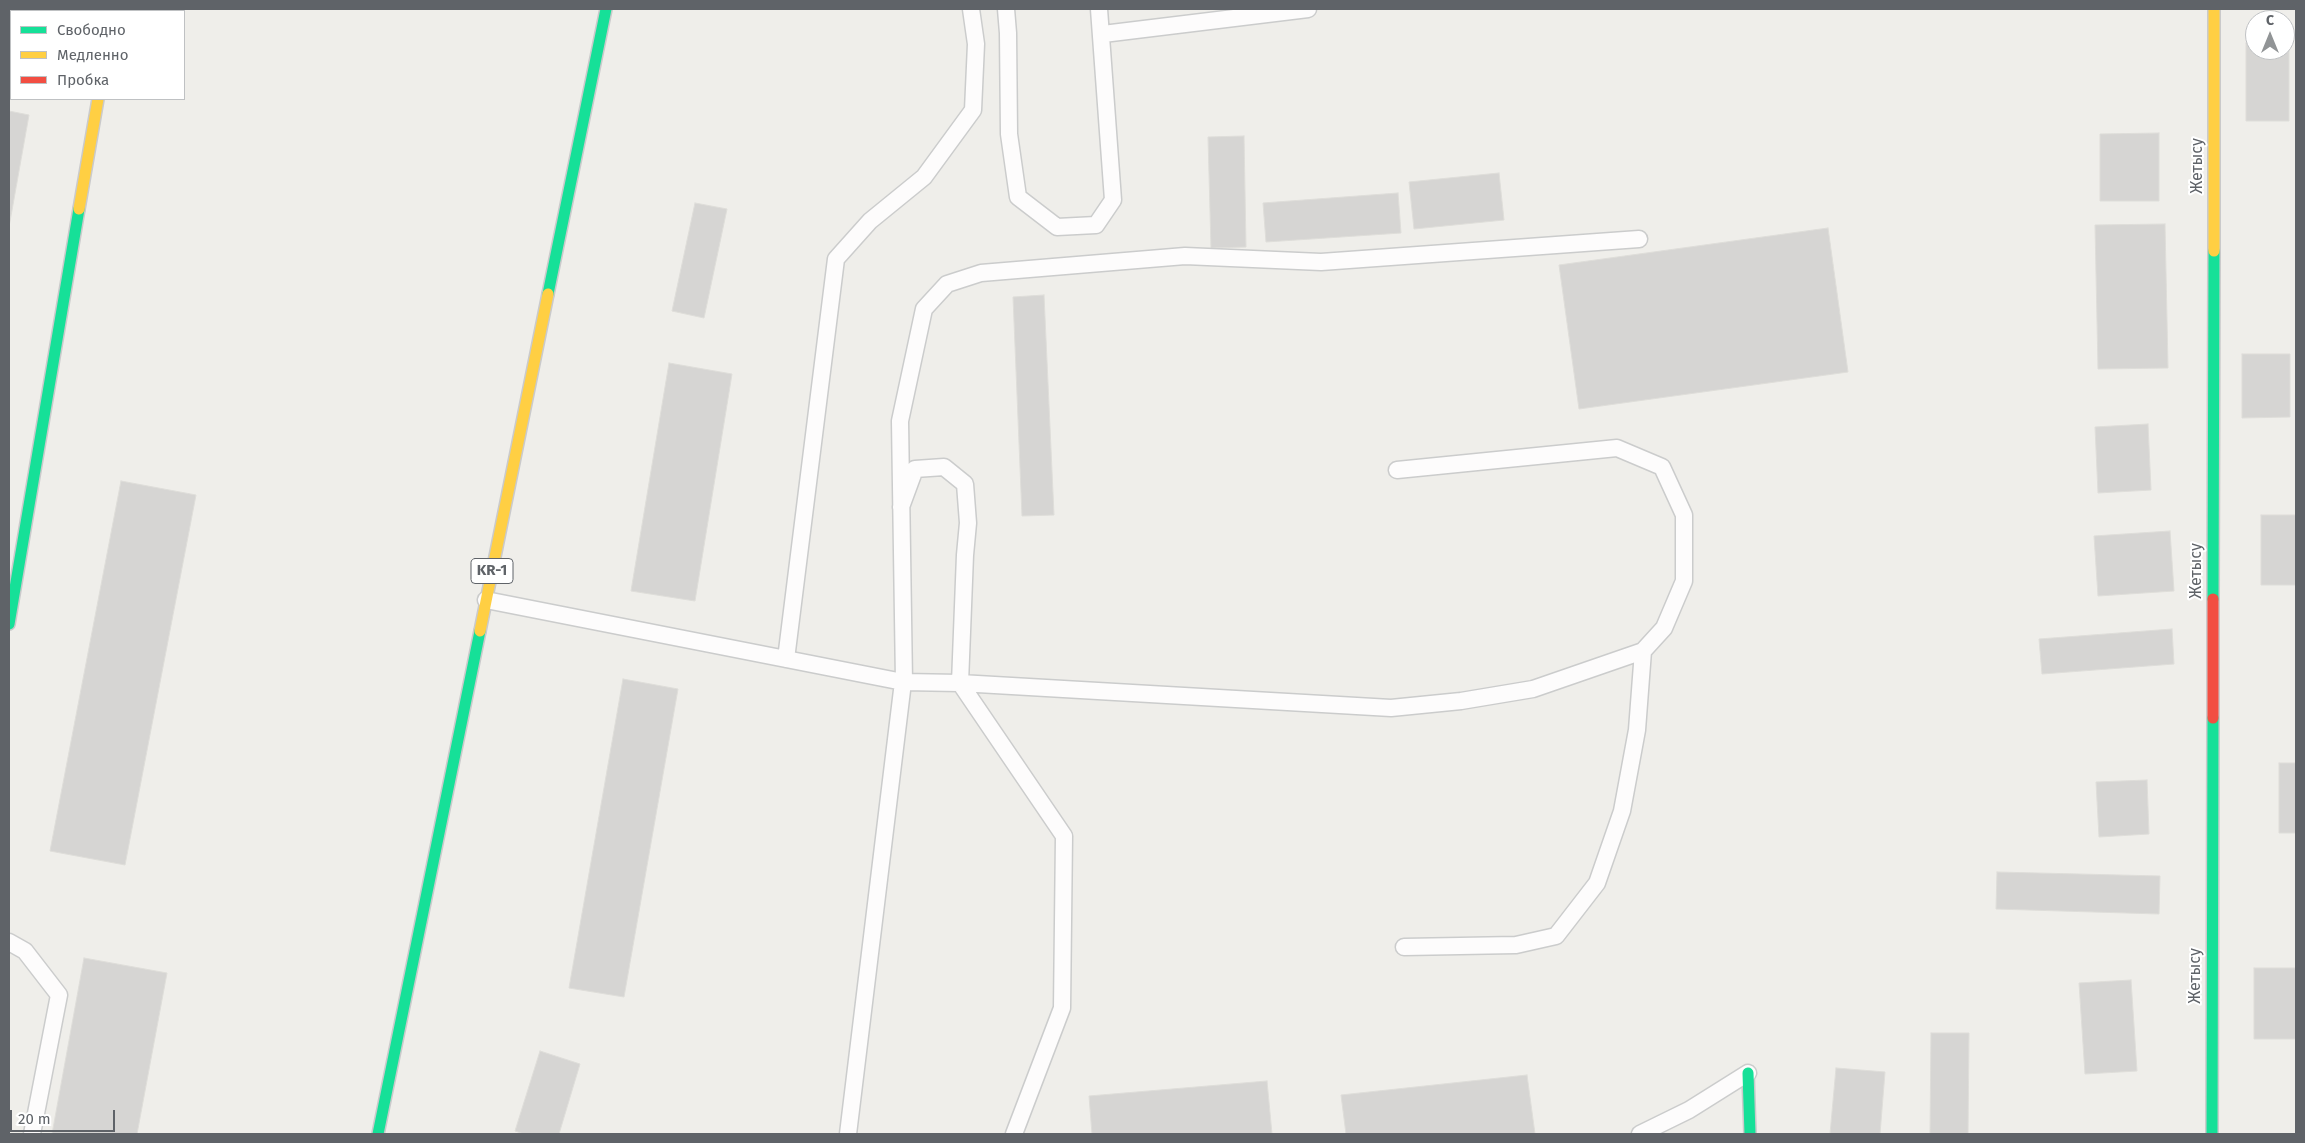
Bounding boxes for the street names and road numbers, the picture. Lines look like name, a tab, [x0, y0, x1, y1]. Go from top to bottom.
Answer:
street label: Жетысу	[2188, 138, 2208, 194]
street label: Жетысу	[2187, 543, 2207, 599]
road number: KR-1	[471, 558, 513, 584]
street label: Жетысу	[2186, 948, 2206, 1004]

